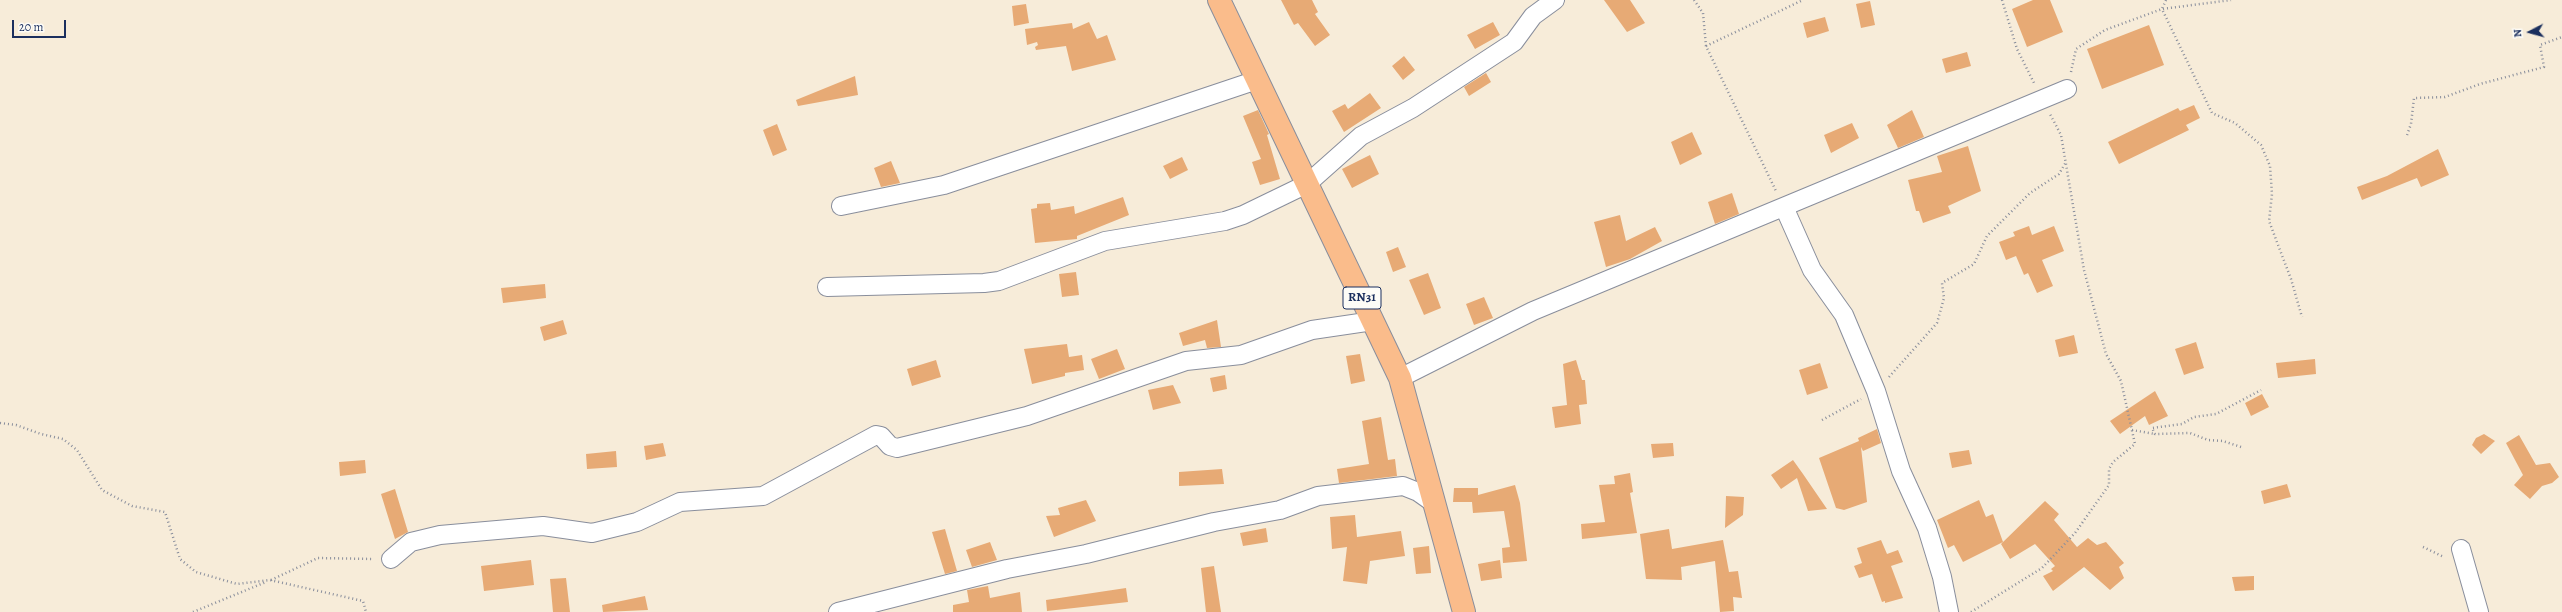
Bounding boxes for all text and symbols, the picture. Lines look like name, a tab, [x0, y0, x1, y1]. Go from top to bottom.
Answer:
scale bar	[14, 12, 68, 38]
north arrow	[2510, 12, 2550, 52]
text: 20 m	[19, 19, 43, 35]
text: N	[2510, 29, 2525, 38]
road number: RN31	[1343, 287, 1381, 309]

